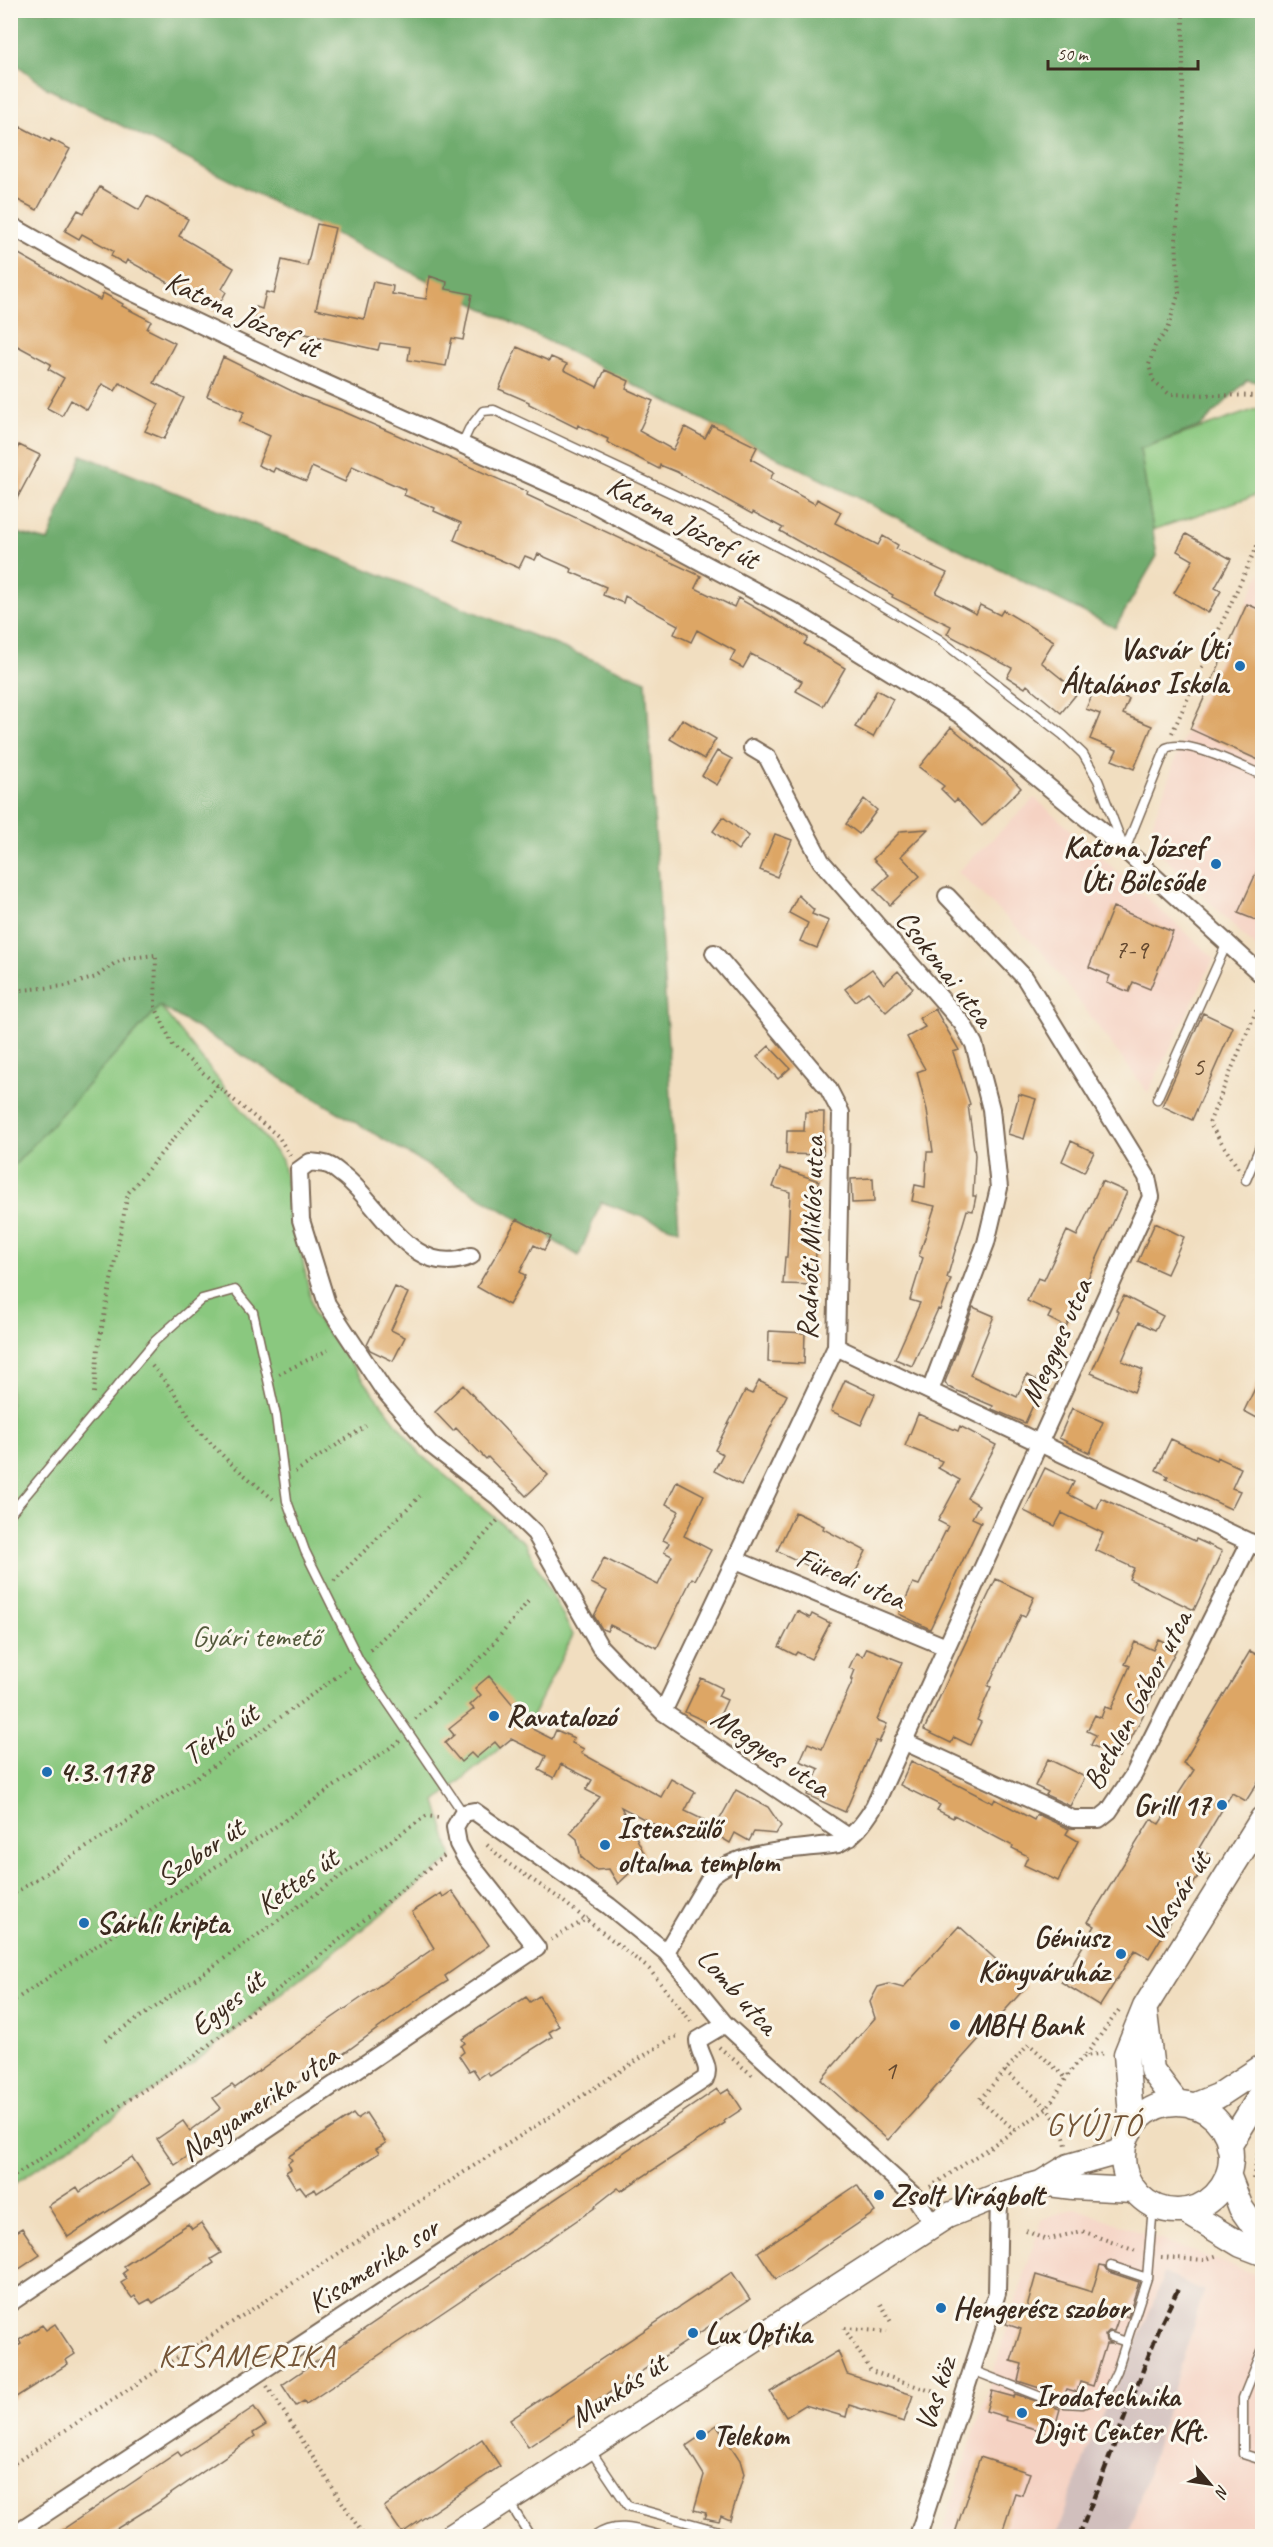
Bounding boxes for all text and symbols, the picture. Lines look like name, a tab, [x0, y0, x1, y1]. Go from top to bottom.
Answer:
scale bar	[1048, 33, 1198, 71]
text: 50 m	[1057, 43, 1090, 65]
street label: Katona József út	[159, 262, 329, 368]
street label: Katona József út	[601, 466, 768, 579]
place label: Vasvár Úti Általános Iskola	[1061, 630, 1232, 702]
marker: Vasvár Úti Általános Iskola	[1233, 659, 1247, 673]
place label: Katona József Úti Bölcsőde	[1063, 828, 1211, 900]
marker: Katona József Úti Bölcsőde	[1209, 857, 1223, 871]
street label: Csokonai utca	[887, 902, 1004, 1036]
house number: 7-9	[1114, 932, 1149, 966]
house number: 5	[1192, 1049, 1206, 1083]
street label: Radnóti Miklós utca	[787, 1134, 833, 1340]
street label: Meggyes utca	[1011, 1271, 1102, 1412]
street label: Füredi utca	[791, 1538, 913, 1619]
street label: Bethlen Gábor utca	[1074, 1601, 1201, 1796]
park label: Gyári temető	[192, 1617, 325, 1655]
street label: Térkő út	[175, 1693, 268, 1774]
place label: Ravatalozó	[506, 1697, 620, 1735]
street label: Meggyes utca	[704, 1698, 839, 1807]
marker: Ravatalozó	[487, 1709, 501, 1723]
place label: 4.3.1178	[59, 1753, 155, 1791]
marker: 4.3.1178	[40, 1765, 54, 1779]
place label: Grill 17	[1134, 1786, 1214, 1824]
marker: Grill 17	[1215, 1798, 1229, 1812]
street label: Szobor út	[149, 1807, 254, 1895]
place label: Istenszülő oltalma templom	[617, 1809, 781, 1881]
street label: Kettes út	[249, 1837, 348, 1923]
marker: Istenszülő oltalma templom	[598, 1838, 612, 1852]
street label: Vasvár út	[1135, 1841, 1221, 1948]
place label: Sárhli kripta	[96, 1904, 231, 1942]
marker: Sárhli kripta	[77, 1916, 91, 1930]
place label: Géniusz Könyváruház	[978, 1918, 1113, 1991]
street label: Lomb utca	[689, 1939, 789, 2045]
marker: Géniusz Könyváruház	[1114, 1947, 1128, 1961]
street label: Egyes út	[182, 1960, 274, 2045]
place label: MBH Bank	[967, 2006, 1086, 2044]
marker: MBH Bank	[948, 2018, 962, 2032]
street label: Nagyamerika utca	[173, 2035, 347, 2170]
house number: 1	[884, 2053, 898, 2087]
district label: GYÚJTÓ	[1046, 2104, 1144, 2145]
place label: Zsolt Virágbolt	[891, 2176, 1048, 2214]
marker: Zsolt Virágbolt	[872, 2188, 886, 2202]
street label: Kisamerika sor	[300, 2207, 448, 2322]
place label: Hengerész szobor	[953, 2289, 1132, 2327]
marker: Hengerész szobor	[934, 2301, 948, 2315]
place label: Lux Optika	[705, 2314, 814, 2352]
marker: Lux Optika	[686, 2326, 700, 2340]
district label: KISAMERIKA	[158, 2335, 336, 2376]
street label: Munkás út	[562, 2343, 676, 2435]
street label: Vas köz	[905, 2349, 966, 2435]
place label: Irodatechnika Digit Center Kft.	[1034, 2377, 1208, 2449]
marker: Irodatechnika Digit Center Kft.	[1015, 2406, 1029, 2420]
place label: Telekom	[713, 2416, 791, 2454]
marker: Telekom	[694, 2428, 708, 2442]
north arrow	[1180, 2454, 1240, 2514]
text: N	[1210, 2482, 1233, 2503]

